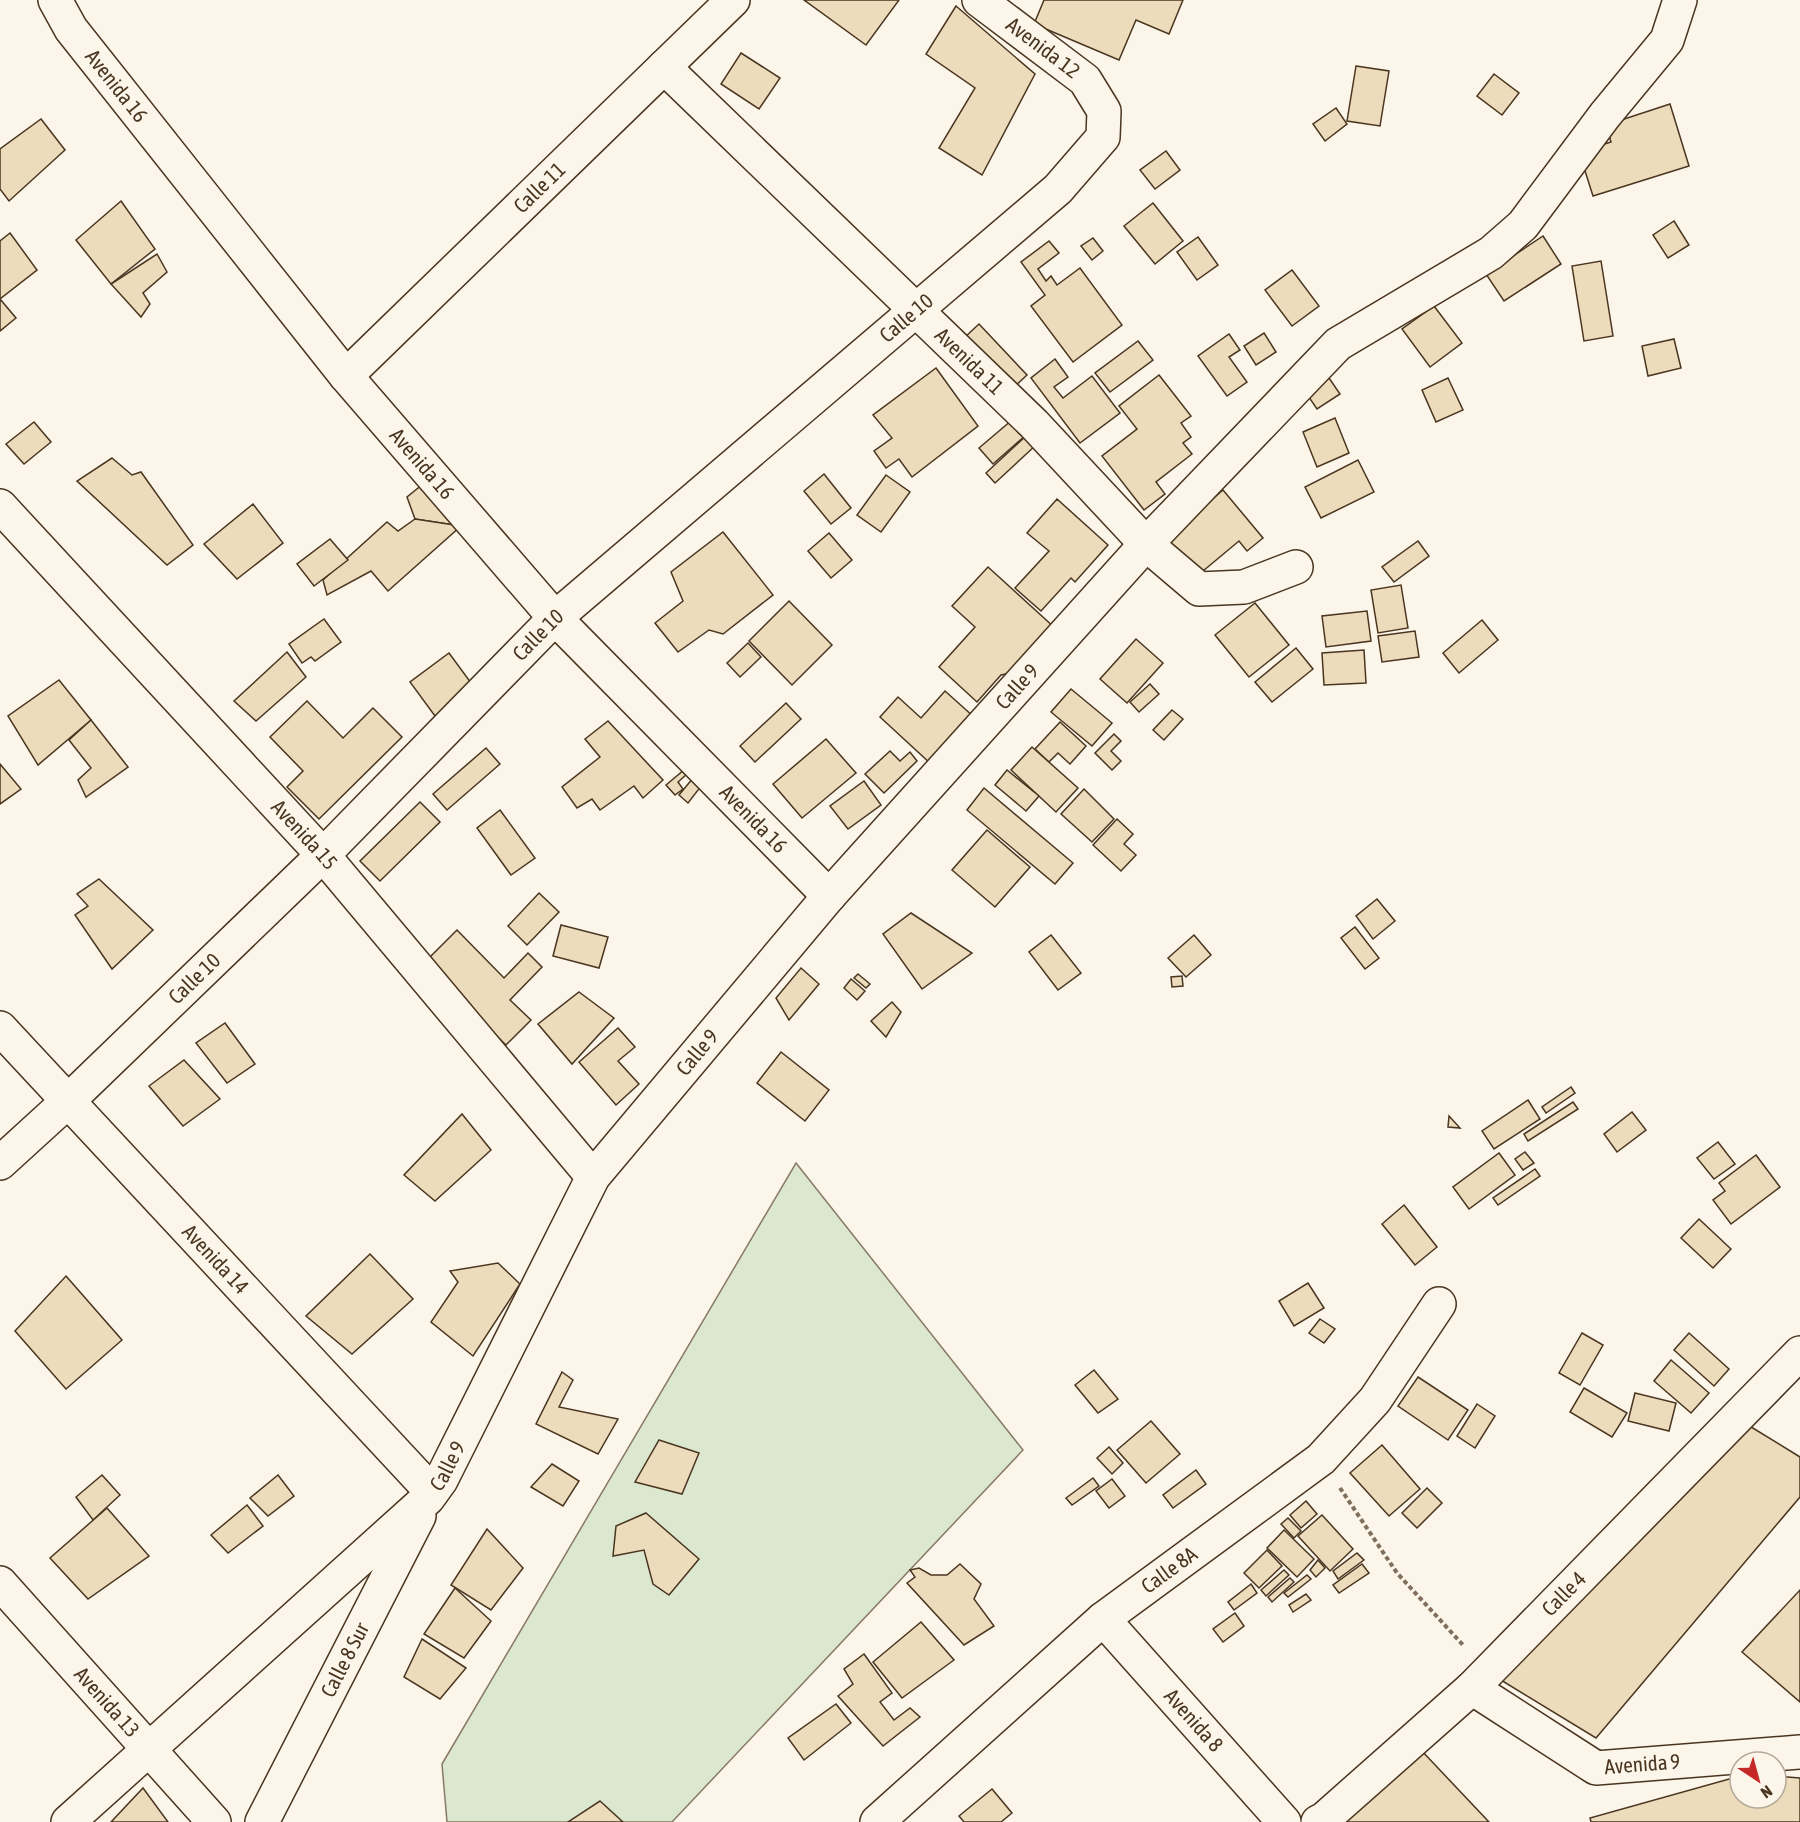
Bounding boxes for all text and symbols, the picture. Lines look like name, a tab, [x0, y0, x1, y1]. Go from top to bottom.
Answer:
street label: Avenida 12	[1002, 12, 1085, 83]
street label: Avenida 16	[81, 44, 153, 127]
street label: Calle 11	[508, 157, 570, 217]
street label: Calle 10	[874, 288, 937, 347]
street label: Avenida 11	[931, 322, 1009, 399]
street label: Avenida 16	[386, 423, 460, 504]
street label: Calle 10	[507, 603, 568, 665]
street label: Calle 9	[990, 659, 1043, 714]
street label: Avenida 16	[715, 779, 793, 857]
street label: Avenida 15	[267, 795, 343, 874]
street label: Calle 10	[163, 948, 225, 1008]
street label: Calle 9	[671, 1024, 723, 1080]
street label: Avenida 14	[178, 1219, 254, 1298]
street label: Calle 9	[424, 1437, 470, 1495]
street label: Calle 8A	[1136, 1541, 1202, 1598]
street label: Calle 4	[1536, 1566, 1590, 1620]
street label: Calle 8 Sur	[315, 1618, 374, 1701]
street label: Avenida 13	[70, 1662, 145, 1741]
street label: Avenida 8	[1160, 1684, 1229, 1756]
street label: Avenida 9	[1603, 1748, 1681, 1778]
north arrow	[1728, 1750, 1788, 1810]
text: N	[1758, 1782, 1776, 1802]

